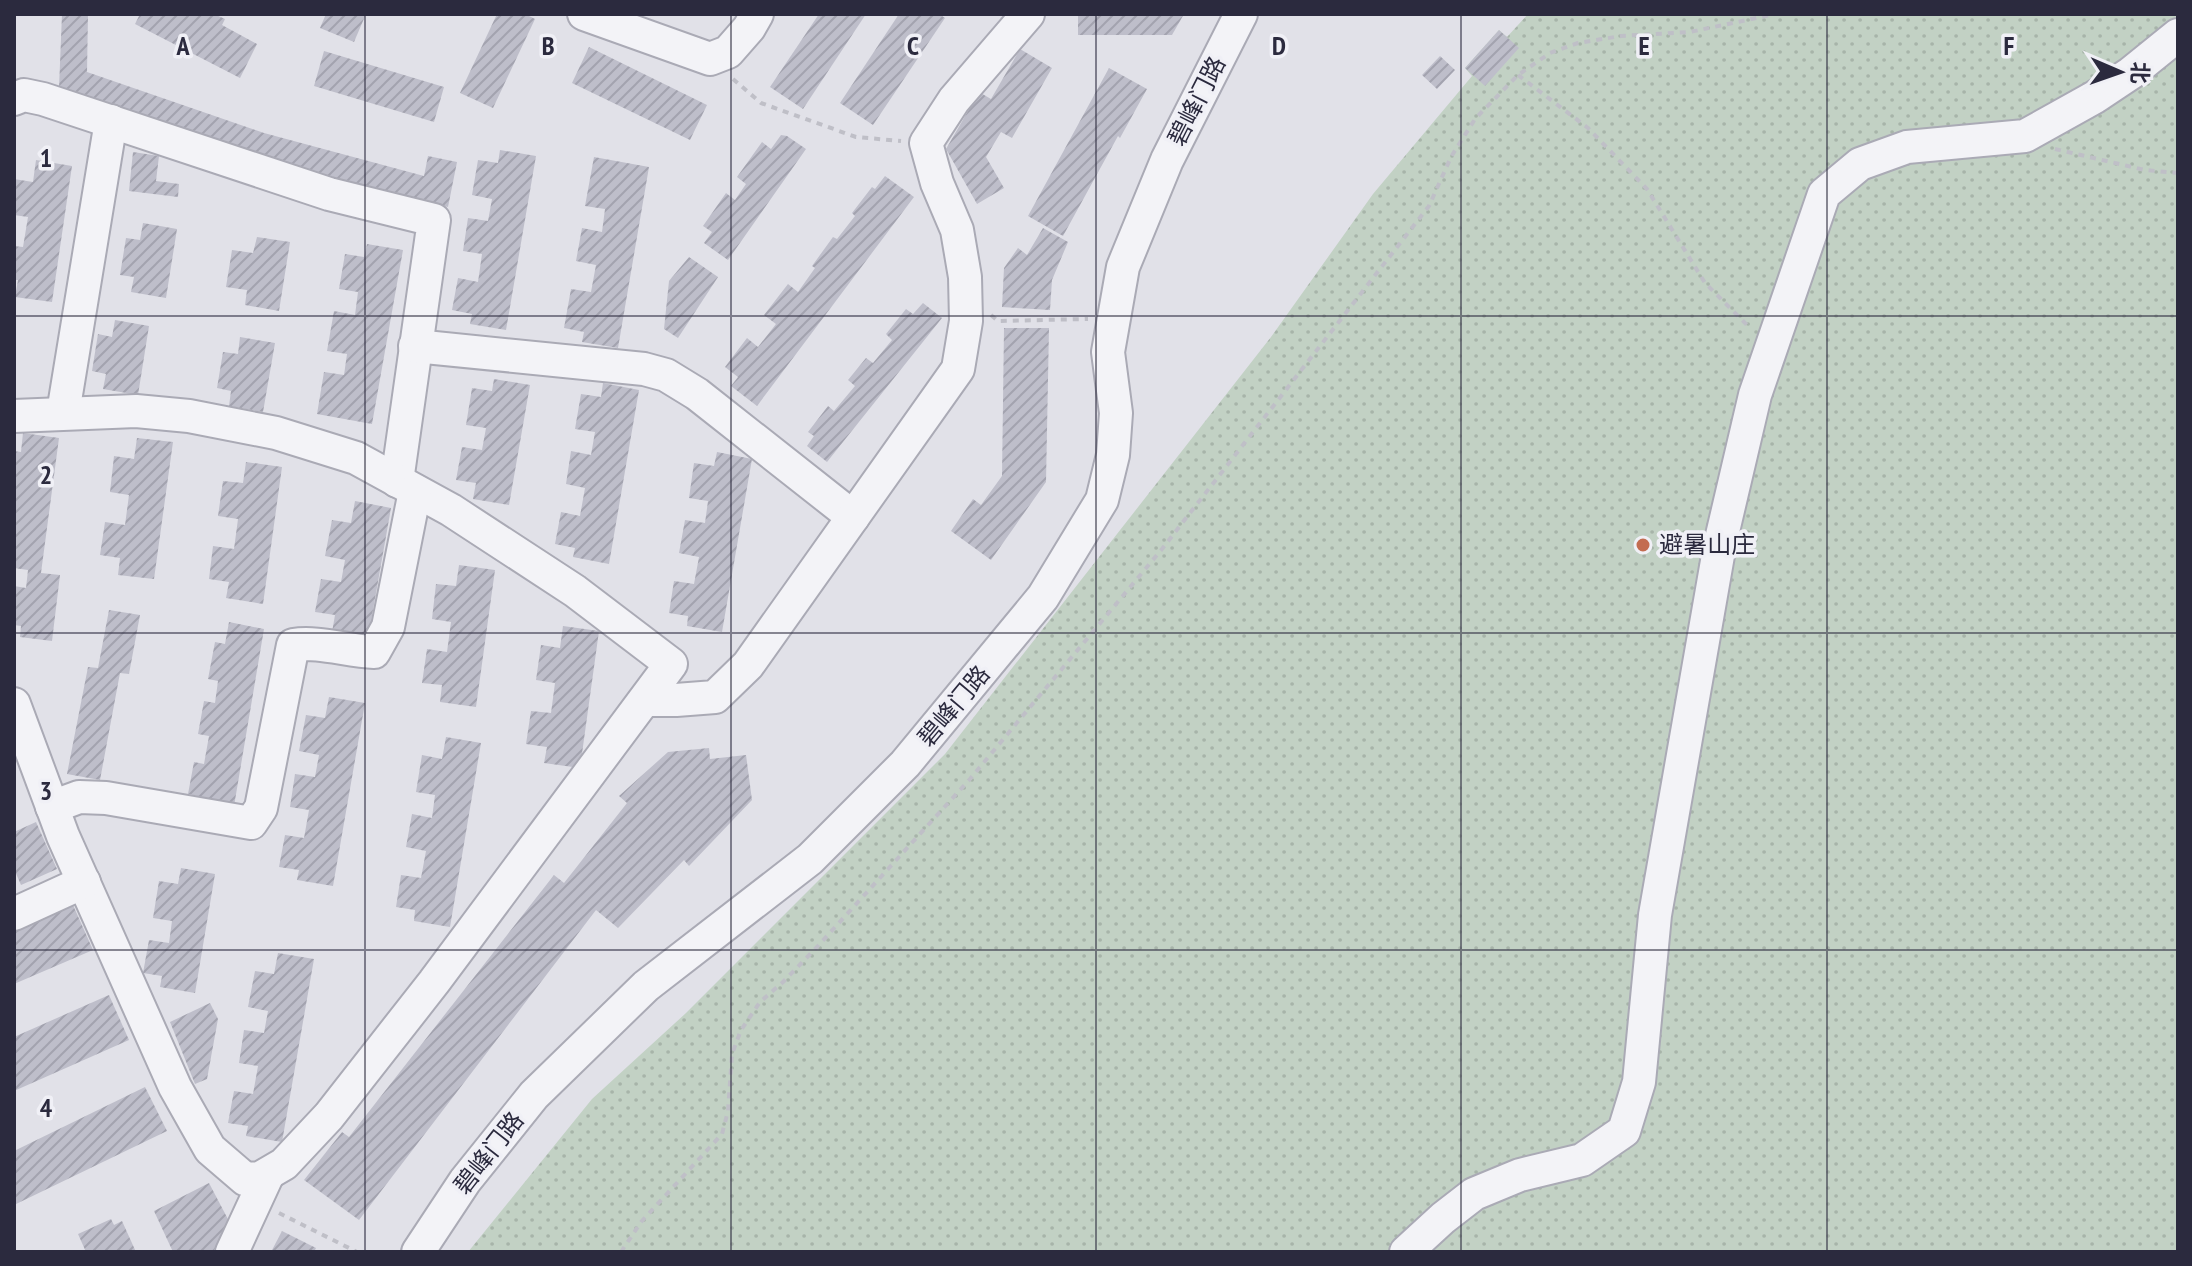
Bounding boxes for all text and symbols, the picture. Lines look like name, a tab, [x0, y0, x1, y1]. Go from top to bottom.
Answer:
text: A	[175, 29, 190, 62]
text: B	[542, 29, 555, 62]
text: C	[907, 29, 919, 62]
text: D	[1272, 29, 1286, 62]
text: E	[1638, 29, 1650, 62]
text: F	[2004, 29, 2015, 62]
north arrow	[2080, 32, 2160, 112]
street label: 碧峰门路	[1161, 51, 1232, 151]
text: 北	[2126, 61, 2154, 84]
text: 1	[40, 141, 52, 174]
text: 2	[40, 458, 52, 491]
place label: 避暑山庄	[1659, 529, 1755, 560]
marker: 避暑山庄	[1634, 536, 1652, 554]
street label: 碧峰门路	[911, 659, 996, 752]
text: 3	[40, 774, 52, 807]
text: 4	[40, 1091, 53, 1124]
street label: 碧峰门路	[447, 1105, 530, 1200]

